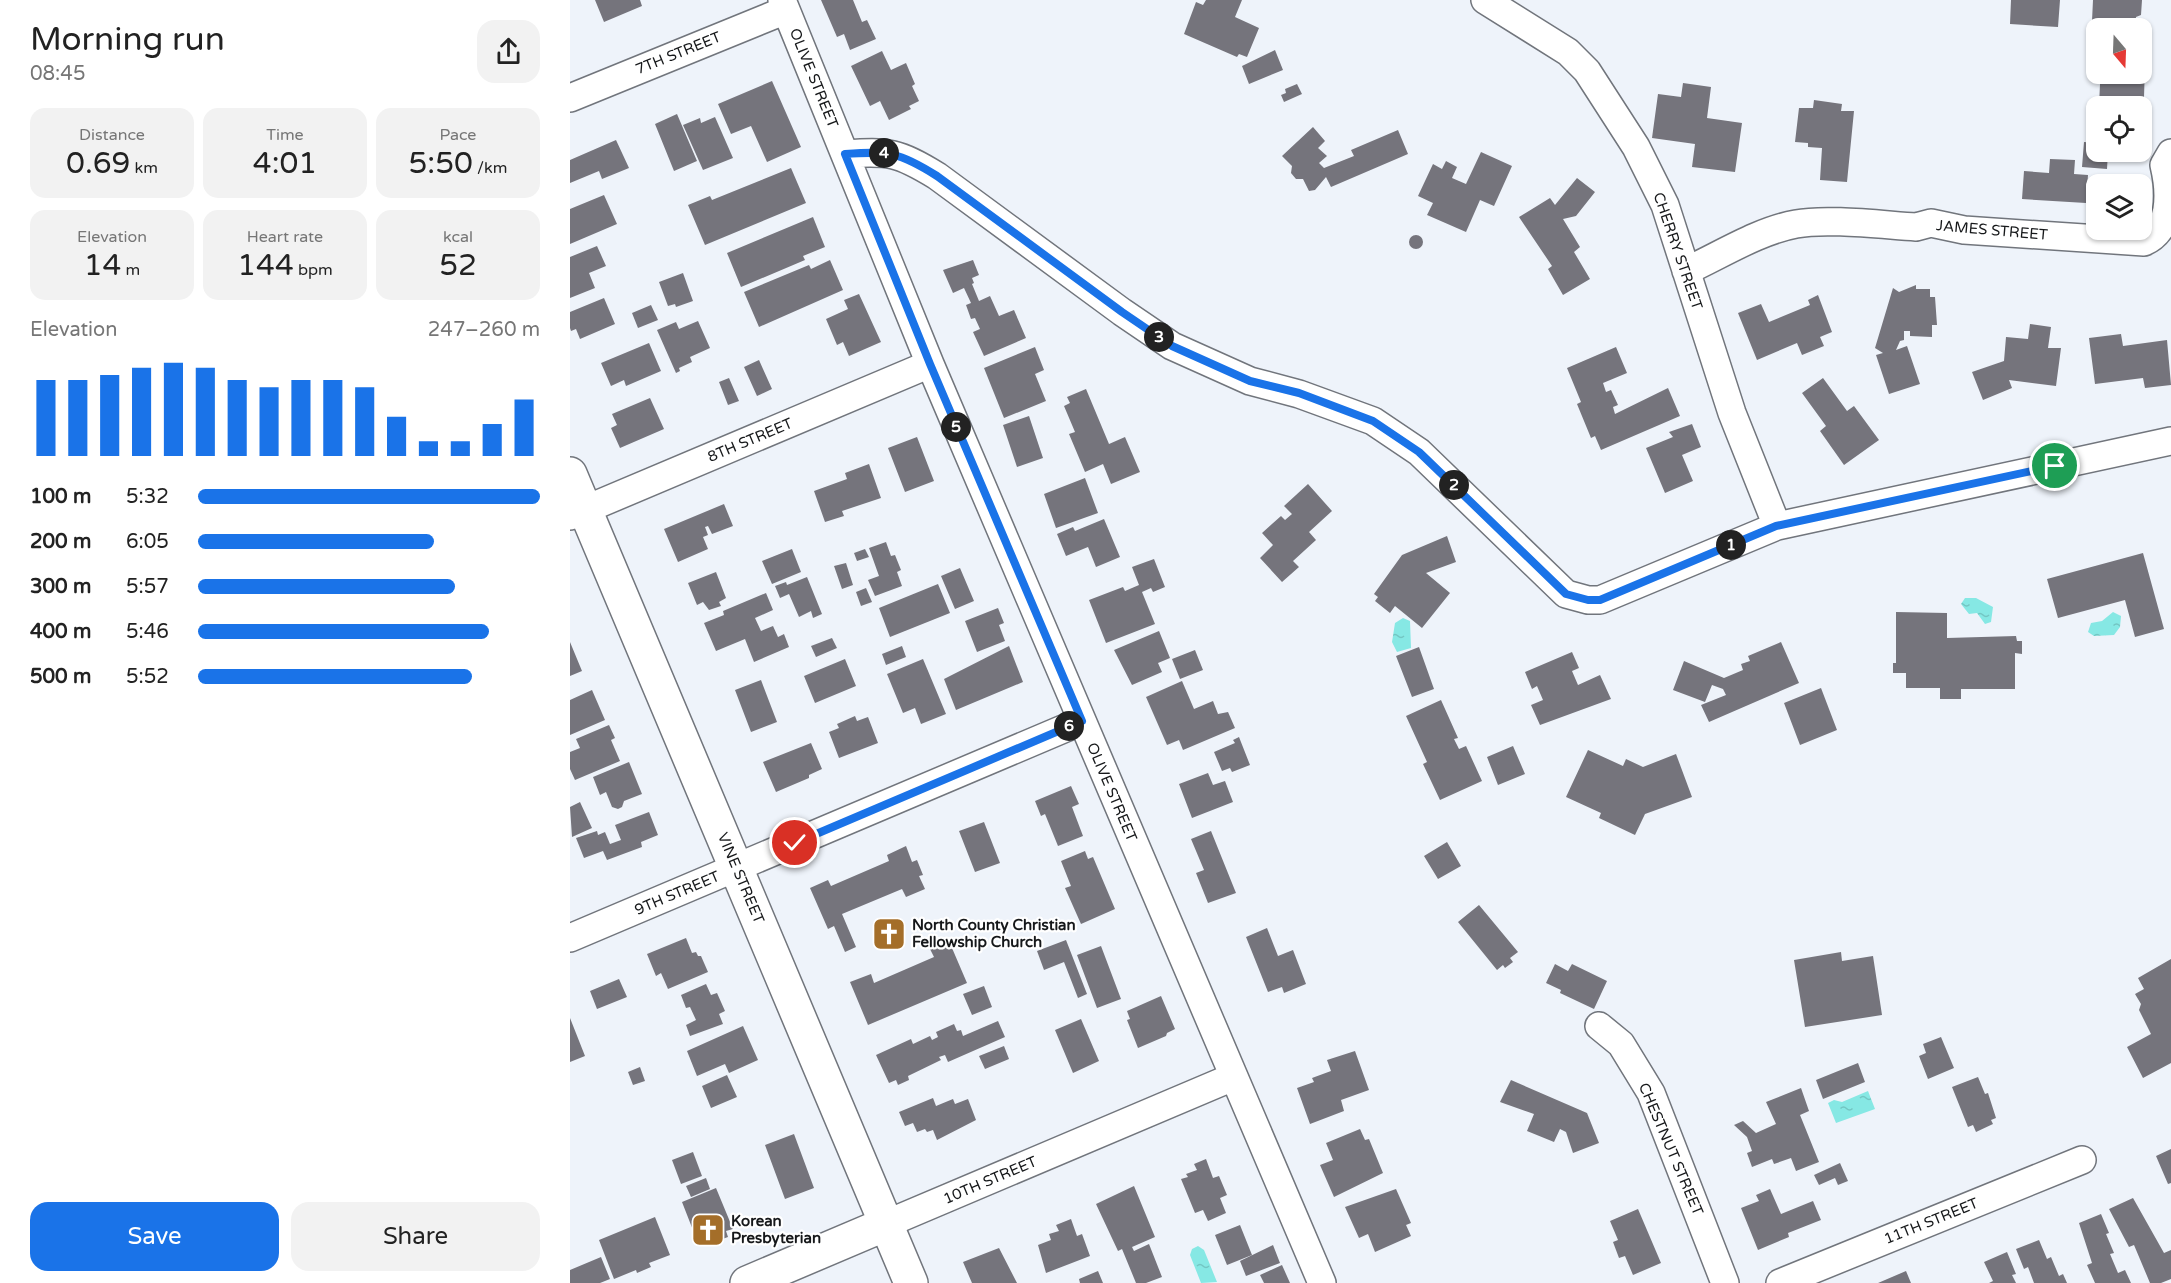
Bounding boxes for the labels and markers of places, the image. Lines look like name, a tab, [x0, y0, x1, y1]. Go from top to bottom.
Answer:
pin: 4	[869, 138, 899, 168]
pin: 3	[1144, 322, 1174, 352]
pin: 5	[941, 412, 971, 442]
pin	[2029, 440, 2080, 491]
pin: 2	[1439, 470, 1469, 500]
pin: 1	[1716, 530, 1746, 560]
pin: 6	[1054, 711, 1084, 741]
pin	[769, 817, 820, 868]
church icon: North County Christian Fellowship Church	[871, 916, 907, 952]
place label: North County Christian Fellowship Church	[912, 916, 1076, 952]
church icon: Korean Presbyterian	[690, 1212, 726, 1248]
place label: Korean Presbyterian	[731, 1212, 821, 1248]

